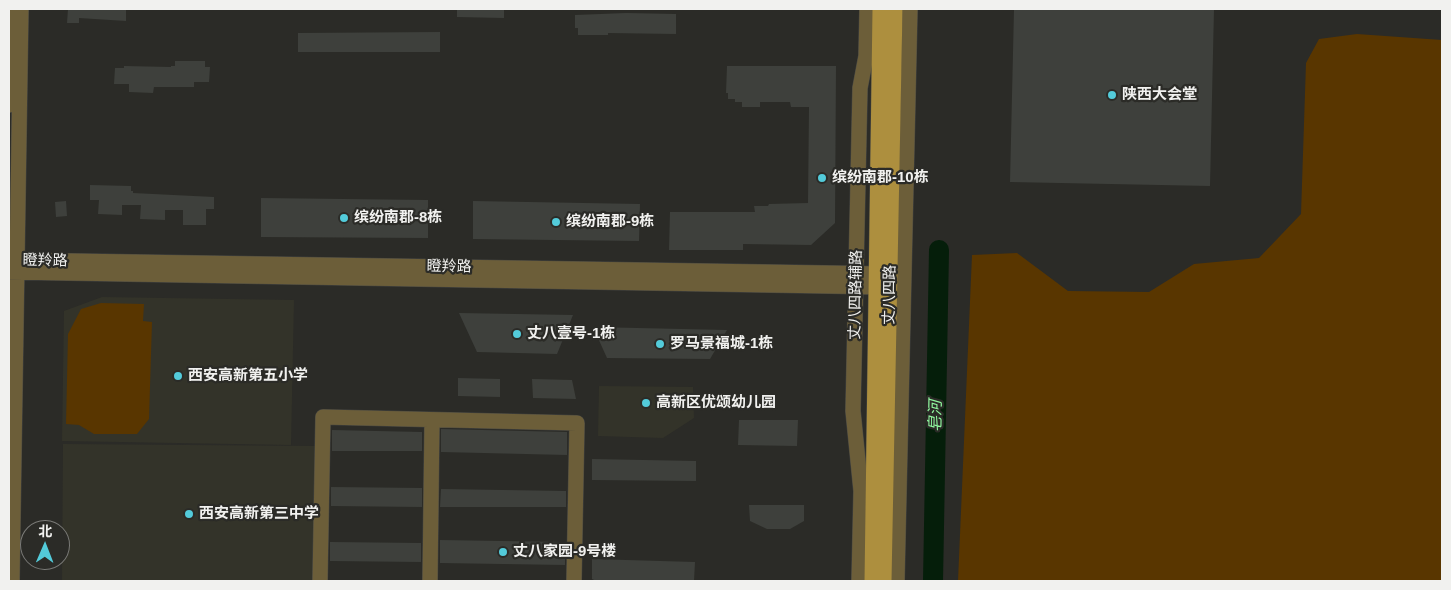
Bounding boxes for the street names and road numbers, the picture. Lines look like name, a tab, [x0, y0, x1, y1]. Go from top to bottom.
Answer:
street label: 丈八四路辅路	[846, 250, 866, 340]
street label: 瞪羚路	[22, 252, 68, 270]
street label: 瞪羚路	[426, 258, 472, 276]
street label: 丈八四路	[880, 265, 900, 325]

